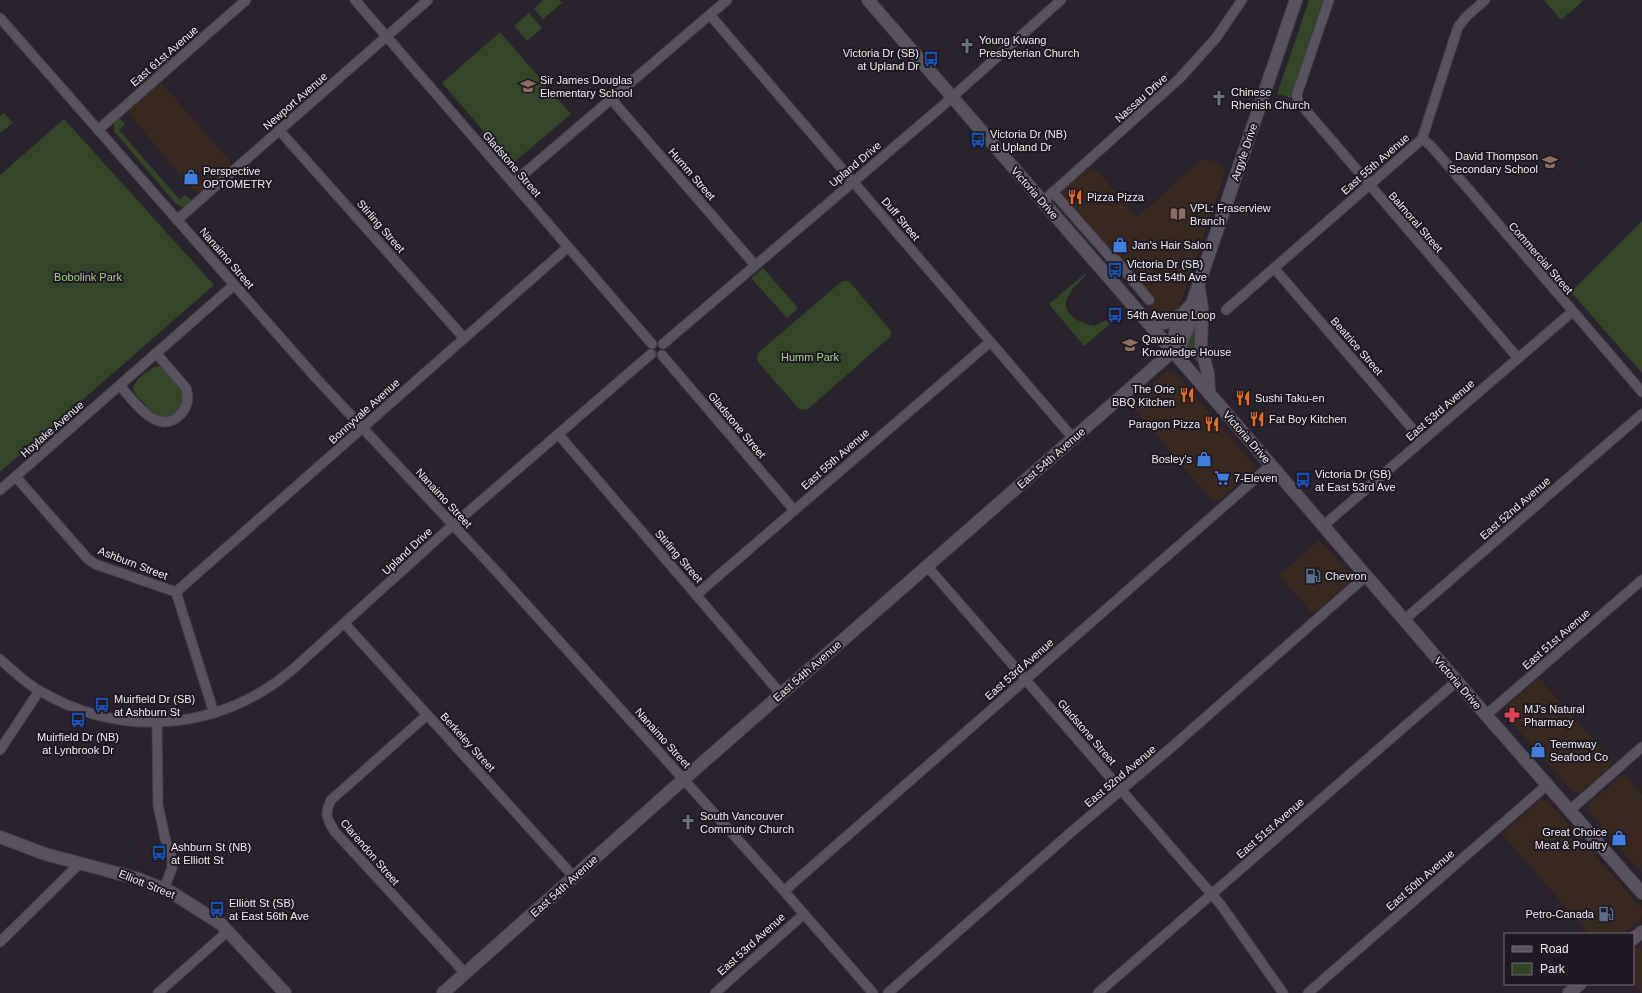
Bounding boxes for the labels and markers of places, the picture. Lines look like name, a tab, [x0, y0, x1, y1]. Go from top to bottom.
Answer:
place label: Young Kwang Presbyterian Church	[979, 34, 1079, 59]
church icon: Young Kwang Presbyterian Church	[958, 37, 976, 55]
place label: Victoria Dr (SB) at Upland Dr	[843, 47, 919, 72]
bus stop icon: Victoria Dr (SB) at Upland Dr	[922, 50, 940, 68]
place label: Sir James Douglas Elementary School	[540, 74, 633, 99]
school or university icon: Sir James Douglas Elementary School	[519, 77, 537, 95]
place label: Chinese Rhenish Church	[1231, 86, 1310, 111]
church icon: Chinese Rhenish Church	[1210, 89, 1228, 107]
place label: Victoria Dr (NB) at Upland Dr	[990, 128, 1067, 153]
bus stop icon: Victoria Dr (NB) at Upland Dr	[969, 131, 987, 149]
place label: David Thompson Secondary School	[1449, 150, 1538, 175]
school or university icon: David Thompson Secondary School	[1541, 153, 1559, 171]
place label: Perspective OPTOMETRY	[203, 165, 273, 190]
shop icon: Perspective OPTOMETRY	[182, 168, 200, 186]
restaurant icon: Pizza Pizza	[1066, 188, 1084, 206]
place label: Pizza Pizza	[1087, 191, 1145, 203]
place label: VPL: Fraserview Branch	[1190, 202, 1271, 227]
library icon: VPL: Fraserview Branch	[1169, 205, 1187, 223]
shop icon: Jan's Hair Salon	[1111, 236, 1129, 254]
place label: Jan's Hair Salon	[1132, 239, 1212, 251]
place label: Victoria Dr (SB) at East 54th Ave	[1127, 258, 1207, 283]
bus stop icon: Victoria Dr (SB) at East 54th Ave	[1106, 261, 1124, 279]
bus stop icon: 54th Avenue Loop	[1106, 306, 1124, 324]
place label: 54th Avenue Loop	[1127, 309, 1216, 321]
place label: Qawsain Knowledge House	[1142, 333, 1231, 358]
school or university icon: Qawsain Knowledge House	[1121, 336, 1139, 354]
place label: The One BBQ Kitchen	[1112, 383, 1175, 408]
restaurant icon: The One BBQ Kitchen	[1178, 386, 1196, 404]
restaurant icon: Sushi Taku-en	[1234, 389, 1252, 407]
place label: Sushi Taku-en	[1255, 392, 1325, 404]
restaurant icon: Fat Boy Kitchen	[1248, 410, 1266, 428]
place label: Fat Boy Kitchen	[1269, 413, 1347, 425]
restaurant icon: Paragon Pizza	[1203, 415, 1221, 433]
place label: Paragon Pizza	[1128, 418, 1201, 430]
shop icon: Bosley's	[1195, 450, 1213, 468]
place label: Bosley's	[1151, 453, 1192, 465]
place label: Victoria Dr (SB) at East 53rd Ave	[1315, 468, 1396, 493]
supermarket icon: 7-Eleven	[1213, 469, 1231, 487]
bus stop icon: Victoria Dr (SB) at East 53rd Ave	[1294, 471, 1312, 489]
place label: 7-Eleven	[1234, 472, 1277, 484]
fuel station icon: Chevron	[1304, 567, 1322, 585]
place label: Chevron	[1325, 570, 1367, 582]
place label: Muirfield Dr (SB) at Ashburn St	[114, 693, 195, 718]
bus stop icon: Muirfield Dr (SB) at Ashburn St	[93, 696, 111, 714]
place label: MJ's Natural Pharmacy	[1524, 703, 1585, 728]
pharmacy icon: MJ's Natural Pharmacy	[1503, 706, 1521, 724]
bus stop icon: Muirfield Dr (NB) at Lynbrook Dr	[69, 711, 87, 729]
place label: Muirfield Dr (NB) at Lynbrook Dr	[37, 731, 119, 756]
place label: Teemway Seafood Co	[1550, 738, 1608, 763]
shop icon: Teemway Seafood Co	[1529, 741, 1547, 759]
place label: South Vancouver Community Church	[700, 810, 794, 835]
church icon: South Vancouver Community Church	[679, 813, 697, 831]
place label: Great Choice Meat & Poultry	[1535, 826, 1607, 851]
shop icon: Great Choice Meat & Poultry	[1610, 829, 1628, 847]
place label: Ashburn St (NB) at Elliott St	[171, 841, 251, 866]
bus stop icon: Ashburn St (NB) at Elliott St	[150, 844, 168, 862]
place label: Elliott St (SB) at East 56th Ave	[229, 897, 309, 922]
bus stop icon: Elliott St (SB) at East 56th Ave	[208, 900, 226, 918]
fuel station icon: Petro-Canada	[1597, 905, 1615, 923]
place label: Petro-Canada	[1526, 908, 1595, 920]

